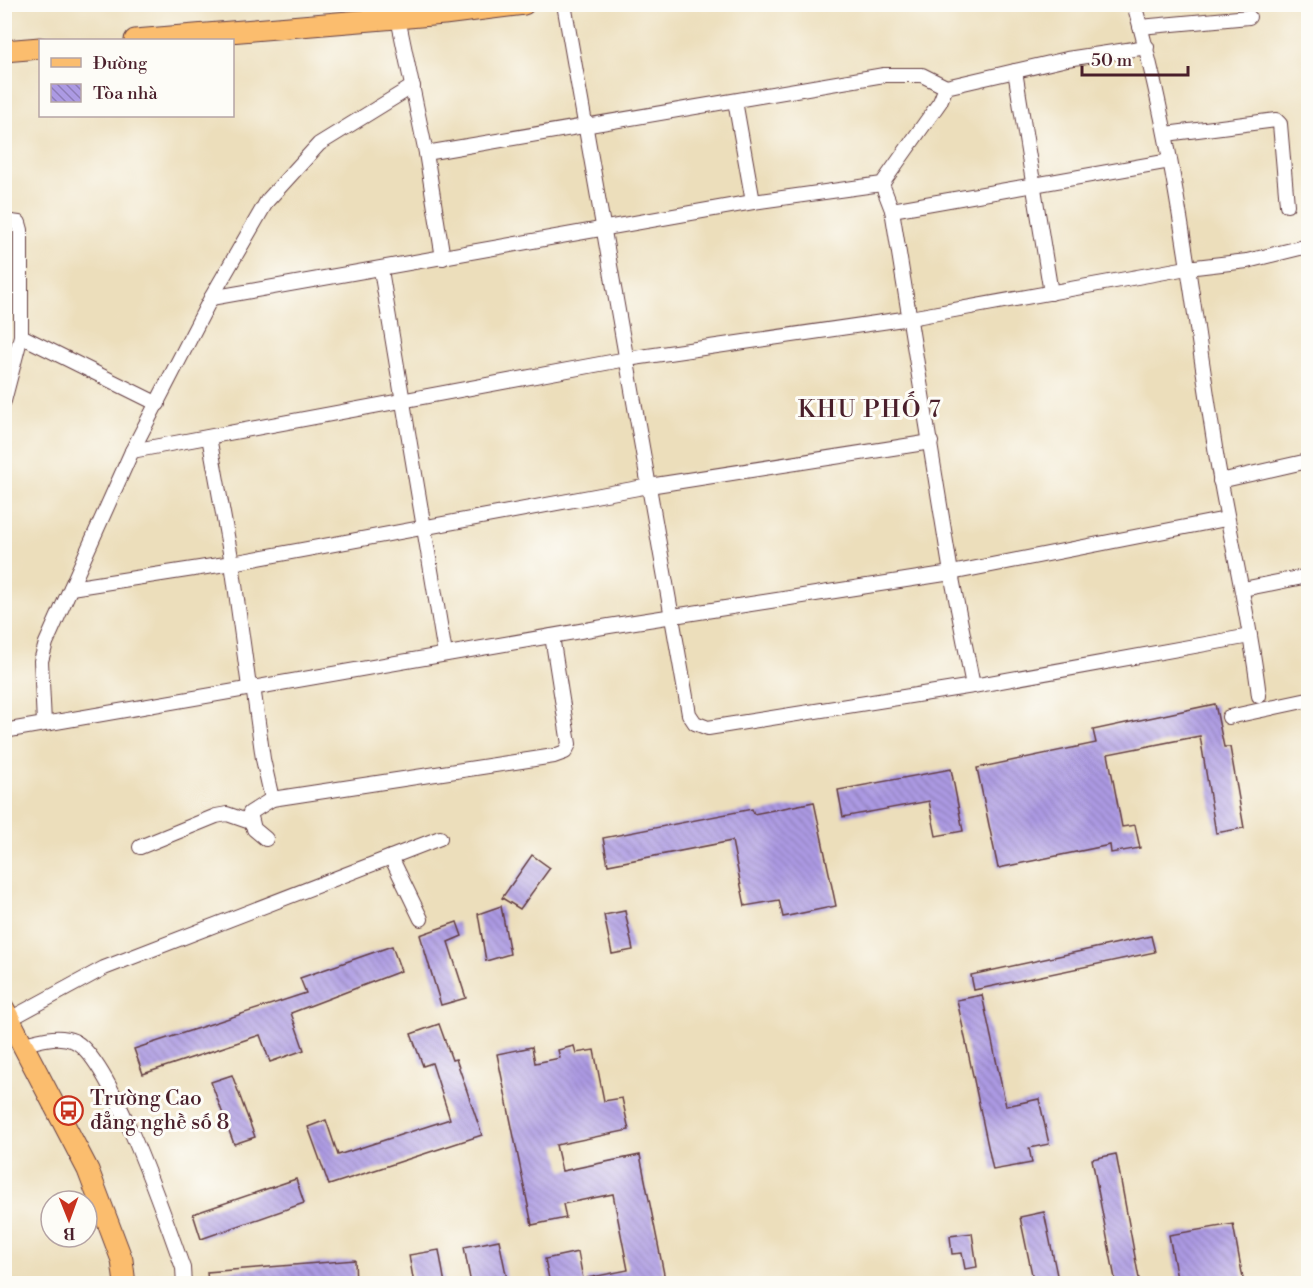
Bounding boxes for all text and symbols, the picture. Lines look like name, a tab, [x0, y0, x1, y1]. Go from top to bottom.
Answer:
legend	[39, 39, 234, 117]
scale bar	[1082, 39, 1188, 77]
text: 50 m	[1091, 49, 1133, 72]
text: Đường	[93, 52, 148, 75]
text: Tòa nhà	[93, 82, 158, 105]
district label: KHU PHỐ 7	[798, 391, 942, 425]
place label: Trường Cao đẳng nghề số 8	[90, 1086, 229, 1136]
bus stop icon: Trường Cao đẳng nghề số 8	[53, 1095, 85, 1127]
north arrow	[39, 1189, 99, 1249]
text: B	[63, 1223, 75, 1243]

